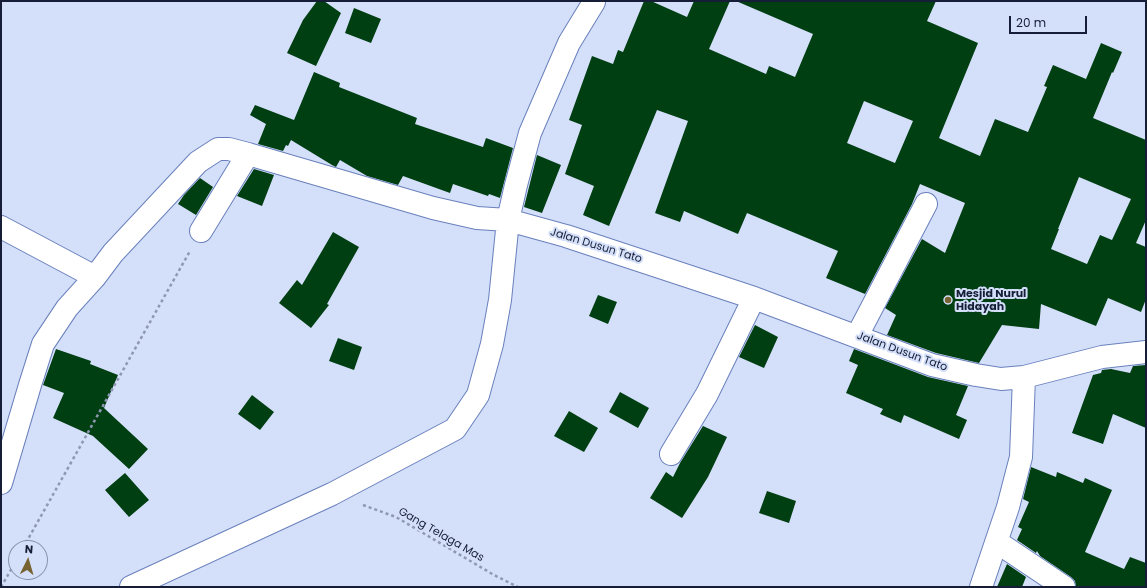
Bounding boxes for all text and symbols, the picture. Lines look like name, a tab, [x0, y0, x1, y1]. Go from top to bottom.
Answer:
scale bar	[1011, 8, 1089, 34]
text: 20 m	[1016, 14, 1046, 31]
street label: Jalan Dusun Tato	[548, 226, 644, 266]
place label: Mesjid Nurul Hidayah	[956, 287, 1026, 313]
marker: Mesjid Nurul Hidayah	[943, 295, 953, 305]
street label: Jalan Dusun Tato	[855, 329, 949, 375]
street label: Gang Telaga Mas	[396, 505, 486, 565]
north arrow	[8, 540, 48, 580]
text: N	[24, 541, 34, 557]

